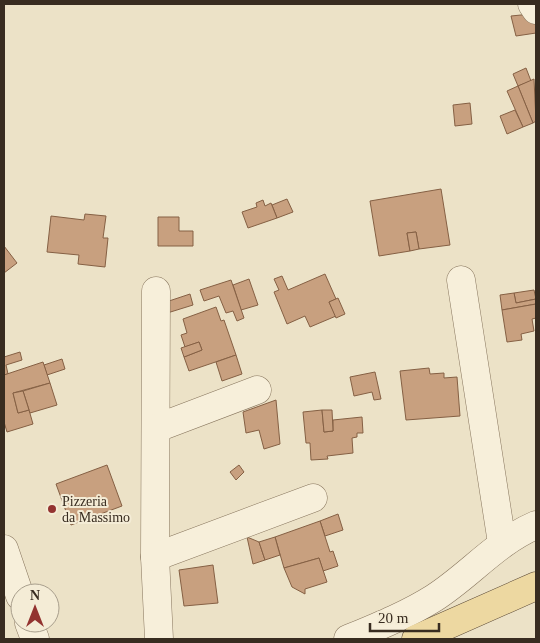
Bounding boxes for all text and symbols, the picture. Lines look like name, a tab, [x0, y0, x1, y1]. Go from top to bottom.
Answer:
place label: Pizzeria da Massimo	[62, 494, 130, 525]
marker: Pizzeria da Massimo	[46, 503, 58, 515]
north arrow	[10, 583, 60, 633]
text: N	[30, 588, 40, 603]
scale bar	[370, 600, 439, 632]
text: 20 m	[378, 610, 409, 626]

